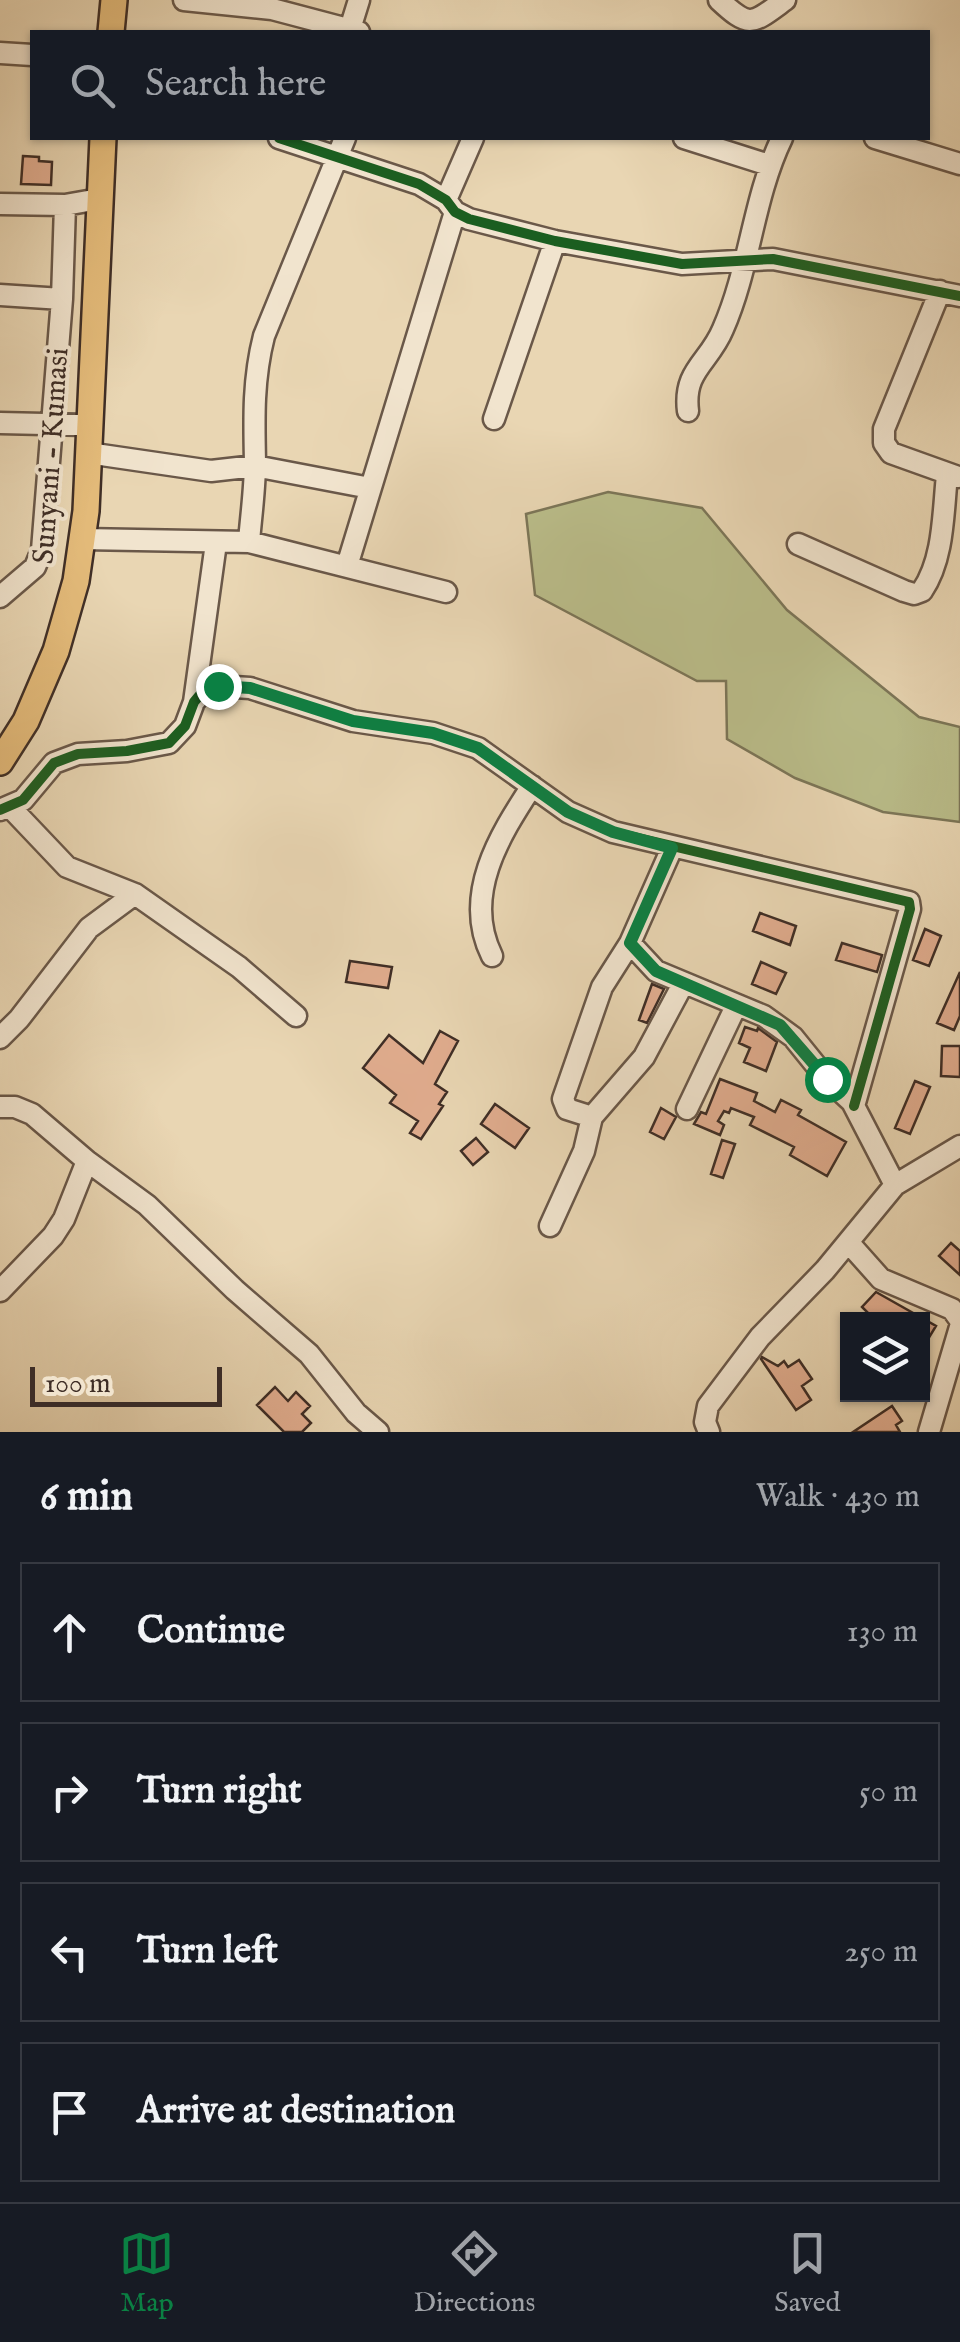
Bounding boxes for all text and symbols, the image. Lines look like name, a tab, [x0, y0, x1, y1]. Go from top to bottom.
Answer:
search box	[30, 30, 930, 140]
icon: search	[65, 58, 120, 113]
text: Search here	[145, 61, 326, 109]
street label: Sunyani - Kumasi	[25, 346, 79, 566]
route end	[196, 664, 242, 710]
route start	[805, 1057, 851, 1103]
map controls	[840, 1312, 930, 1402]
button: layers	[840, 1312, 930, 1402]
scale bar	[30, 1362, 222, 1406]
text: 100 m	[45, 1367, 111, 1402]
text: 6 min	[40, 1471, 133, 1524]
text: Walk · 430 m	[756, 1477, 920, 1518]
icon: ahead	[42, 1605, 97, 1660]
text: Continue	[137, 1608, 285, 1656]
text: 130 m	[847, 1612, 918, 1653]
icon: right	[42, 1765, 97, 1820]
text: Turn right	[137, 1768, 301, 1816]
text: 50 m	[859, 1772, 918, 1813]
icon: left	[42, 1925, 97, 1980]
text: Turn left	[137, 1928, 278, 1976]
text: 250 m	[844, 1932, 918, 1973]
icon: arrive	[42, 2085, 97, 2140]
text: Arrive at destination	[137, 2088, 455, 2136]
tab: Map	[119, 2226, 174, 2321]
tab: Directions	[413, 2226, 535, 2321]
tab: Saved	[774, 2226, 841, 2321]

